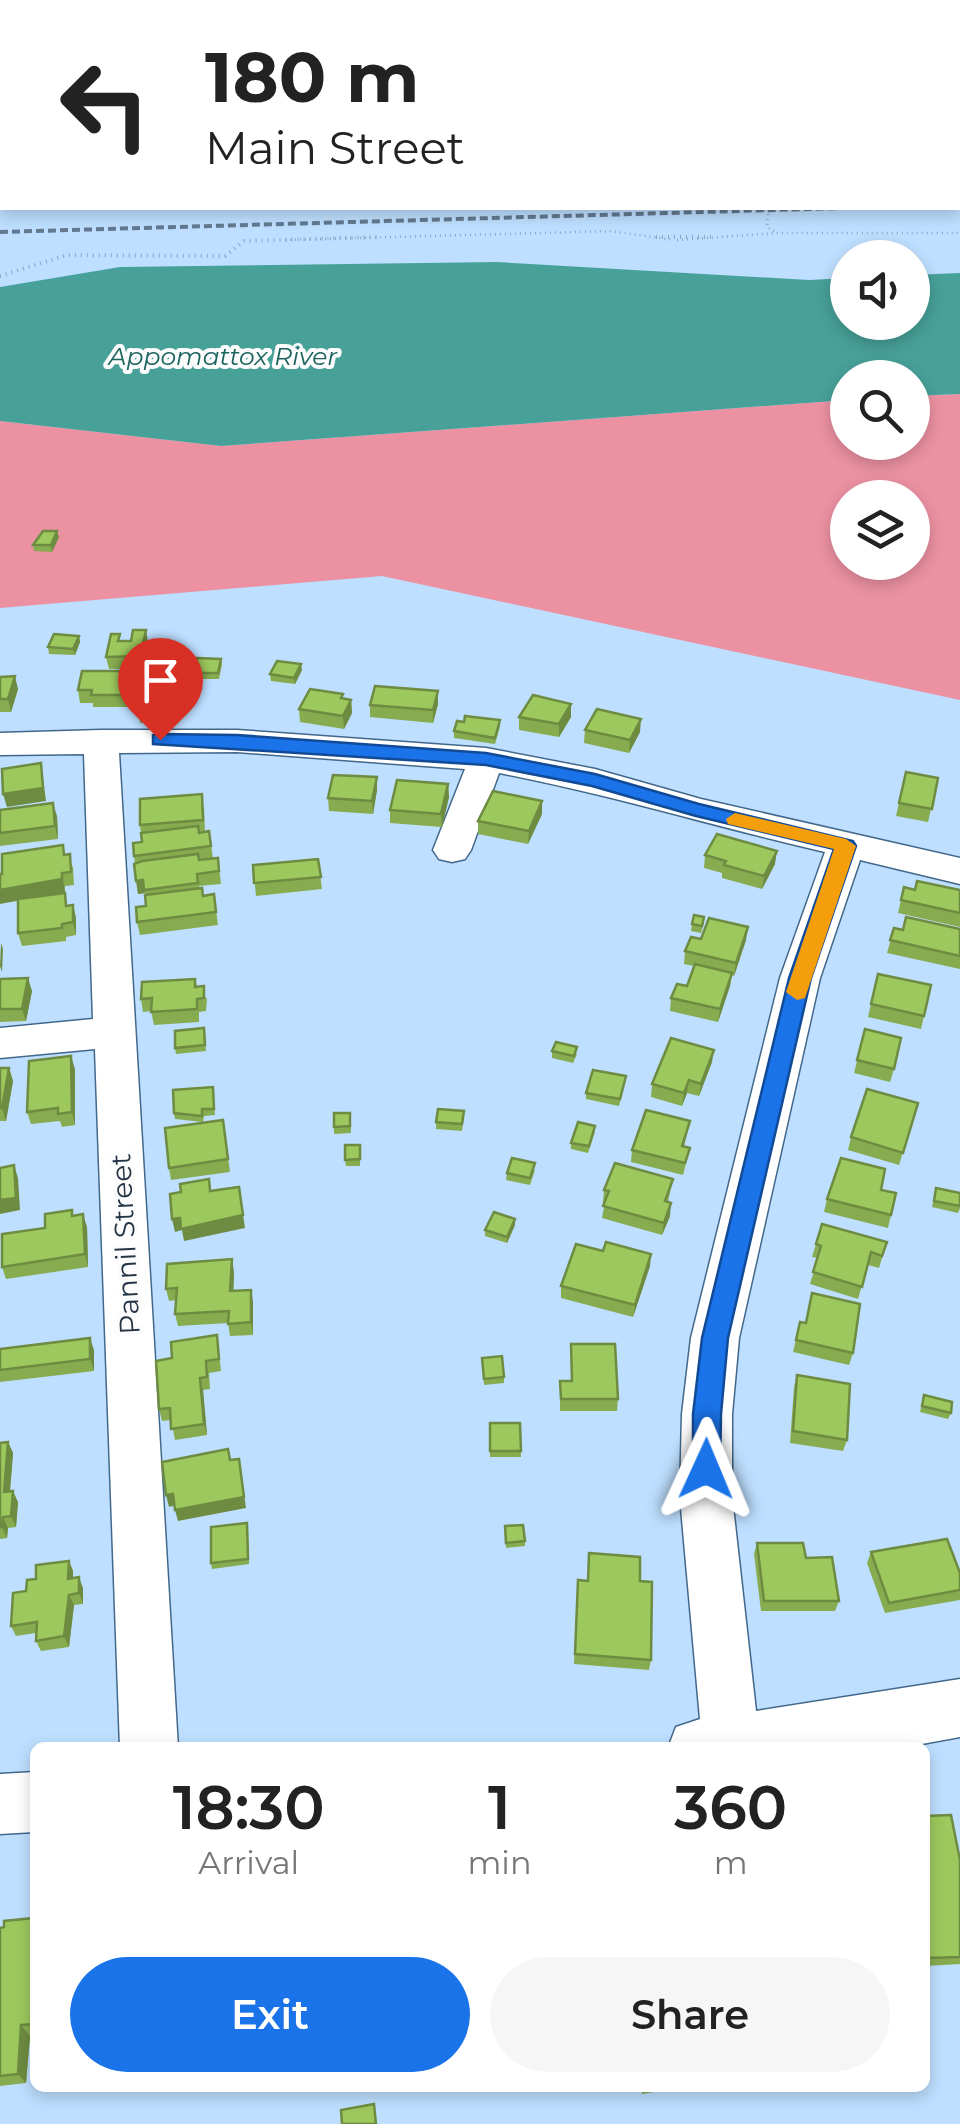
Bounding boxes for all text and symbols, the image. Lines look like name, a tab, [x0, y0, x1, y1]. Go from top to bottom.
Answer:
text: 180 m	[205, 34, 419, 120]
icon: left	[40, 40, 170, 170]
text: Main Street	[205, 120, 465, 175]
map controls	[830, 240, 930, 580]
button: sound	[830, 240, 930, 340]
water label: Appomattox River	[107, 341, 338, 371]
button: search	[830, 360, 930, 460]
button: layers	[830, 480, 930, 580]
pin	[118, 638, 203, 741]
icon: arrive	[133, 653, 188, 708]
street label: Pannil Street	[103, 1153, 147, 1335]
position arrow	[654, 1417, 758, 1521]
text: 18:30	[173, 1771, 325, 1844]
text: 1	[488, 1771, 511, 1844]
text: 360	[674, 1771, 787, 1844]
text: Arrival	[198, 1843, 299, 1882]
text: min	[467, 1843, 532, 1882]
text: m	[714, 1843, 748, 1882]
button: Exit	[70, 1957, 470, 2072]
button: Share	[490, 1957, 890, 2072]

